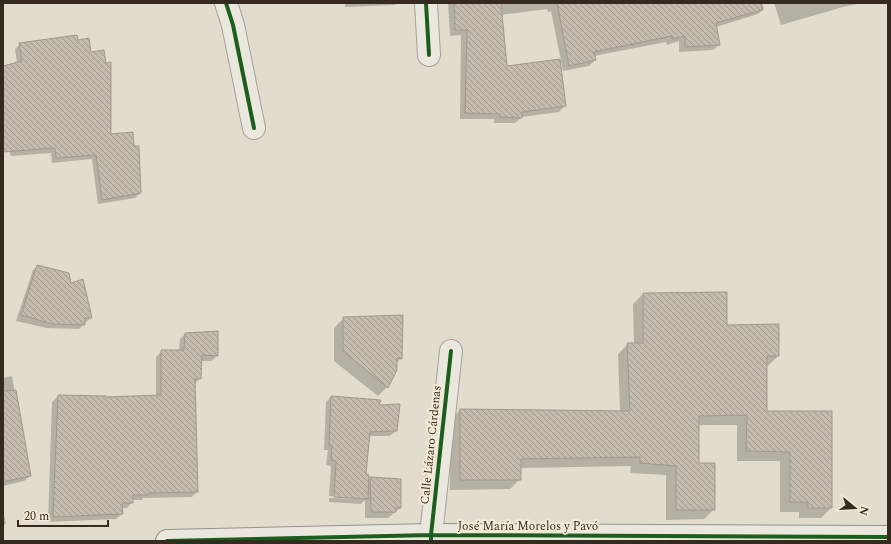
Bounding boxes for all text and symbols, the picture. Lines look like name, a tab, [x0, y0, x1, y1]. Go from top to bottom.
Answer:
street label: Calle Lázaro Cárdenas	[415, 385, 447, 505]
north arrow	[835, 488, 875, 528]
scale bar	[18, 502, 108, 528]
text: N	[855, 504, 874, 518]
text: 20 m	[24, 507, 49, 526]
street label: José María Morelos y Pavó	[458, 517, 598, 536]

